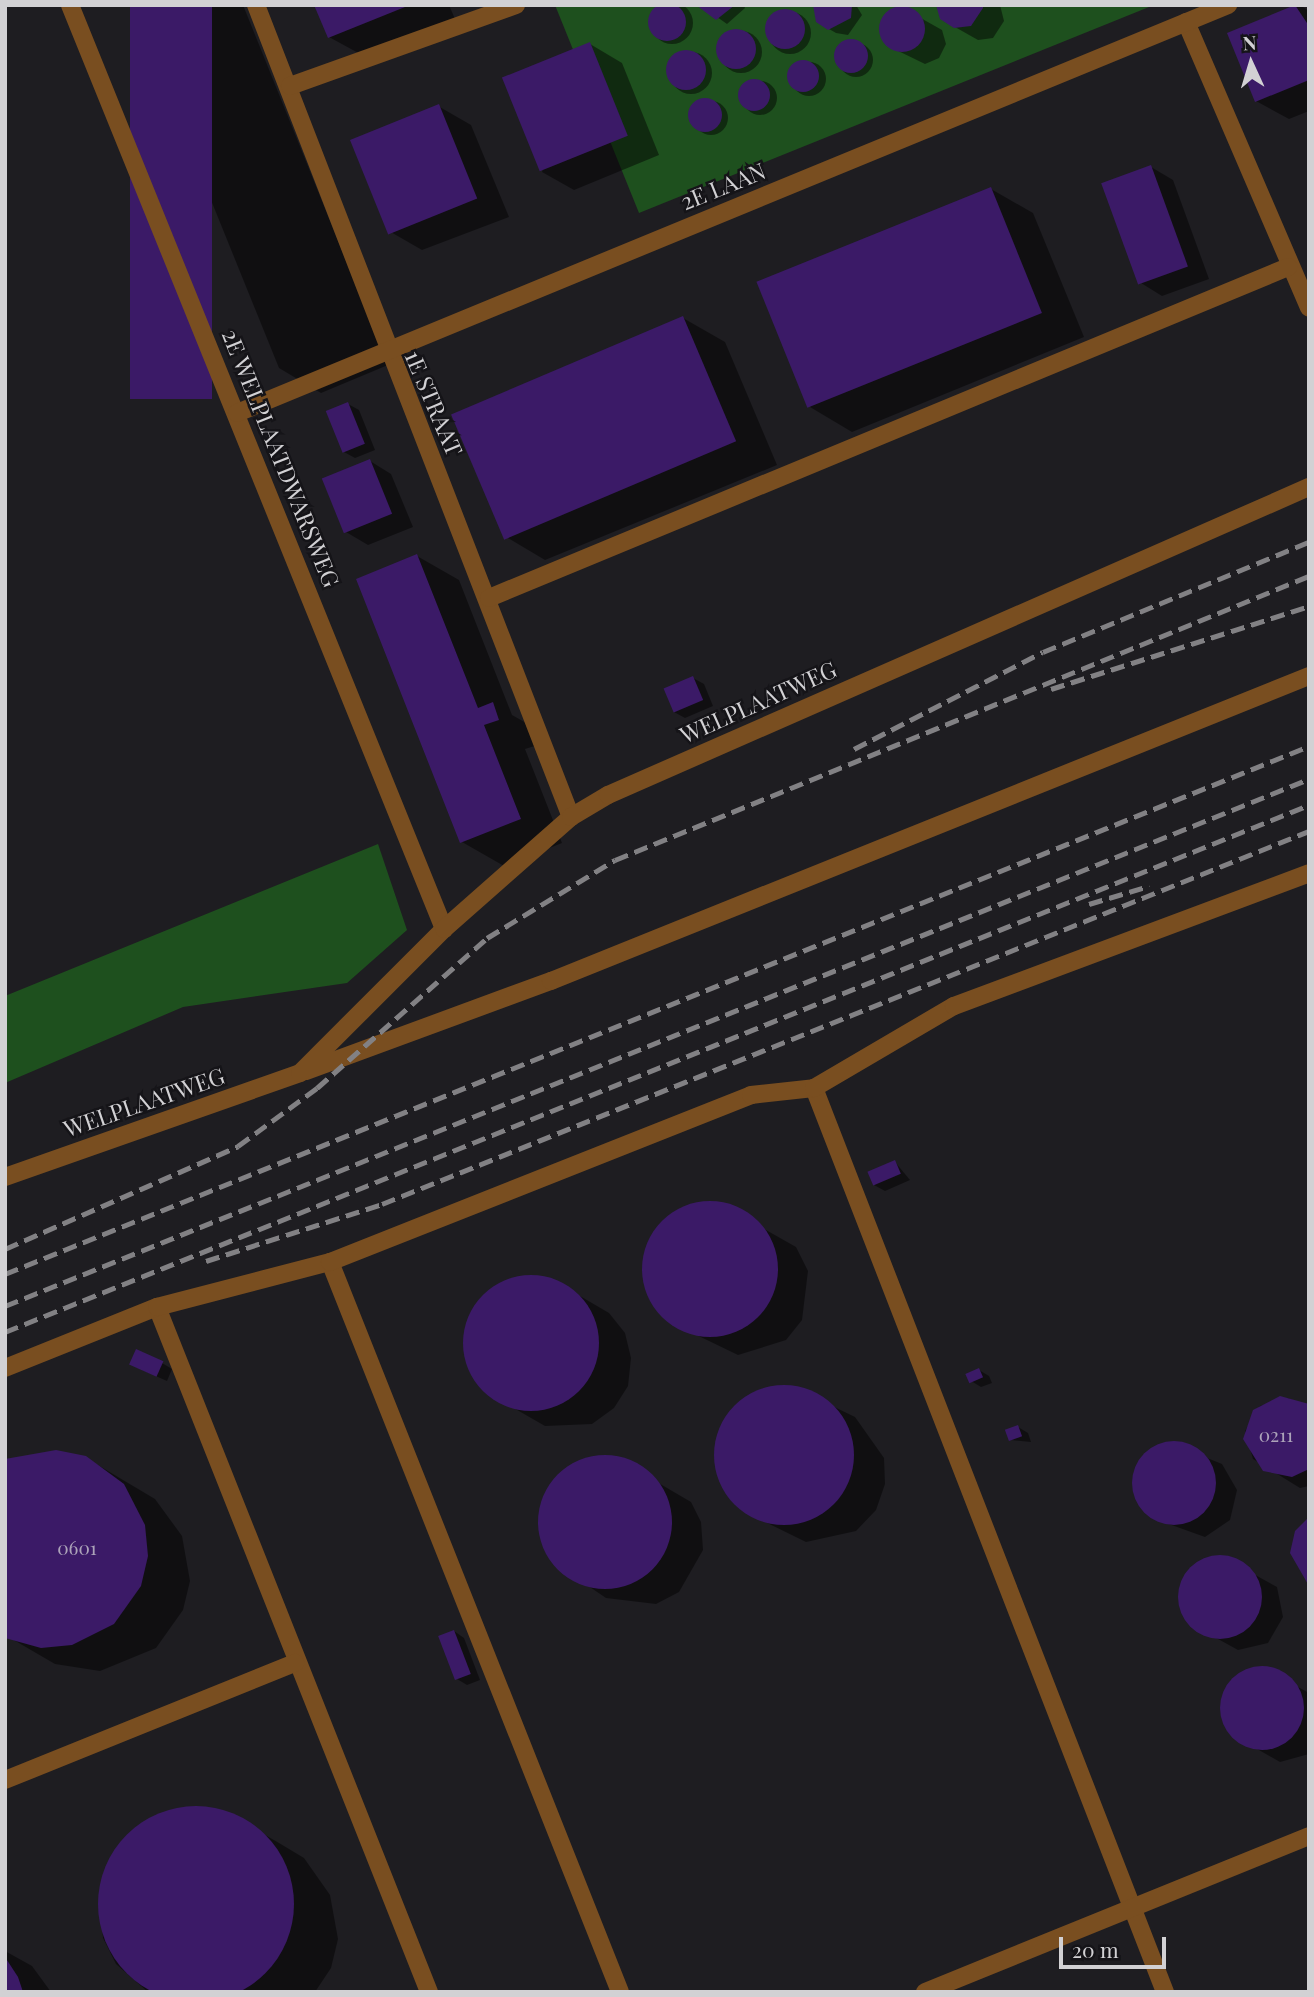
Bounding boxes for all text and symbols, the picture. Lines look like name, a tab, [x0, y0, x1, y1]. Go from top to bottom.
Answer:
north arrow	[1216, 28, 1286, 98]
text: N	[1242, 29, 1257, 55]
street label: 2E LAAN	[677, 157, 769, 215]
street label: 2E WELPLAATDWARSWEG	[216, 325, 346, 591]
street label: 1E STRAAT	[399, 346, 469, 460]
street label: WELPLAATWEG	[675, 655, 841, 749]
street label: WELPLAATWEG	[60, 1062, 228, 1142]
house number: 0211	[1259, 1424, 1293, 1446]
house number: 0601	[57, 1537, 97, 1559]
scale bar	[1062, 1924, 1169, 1968]
text: 20 m	[1072, 1935, 1119, 1963]

